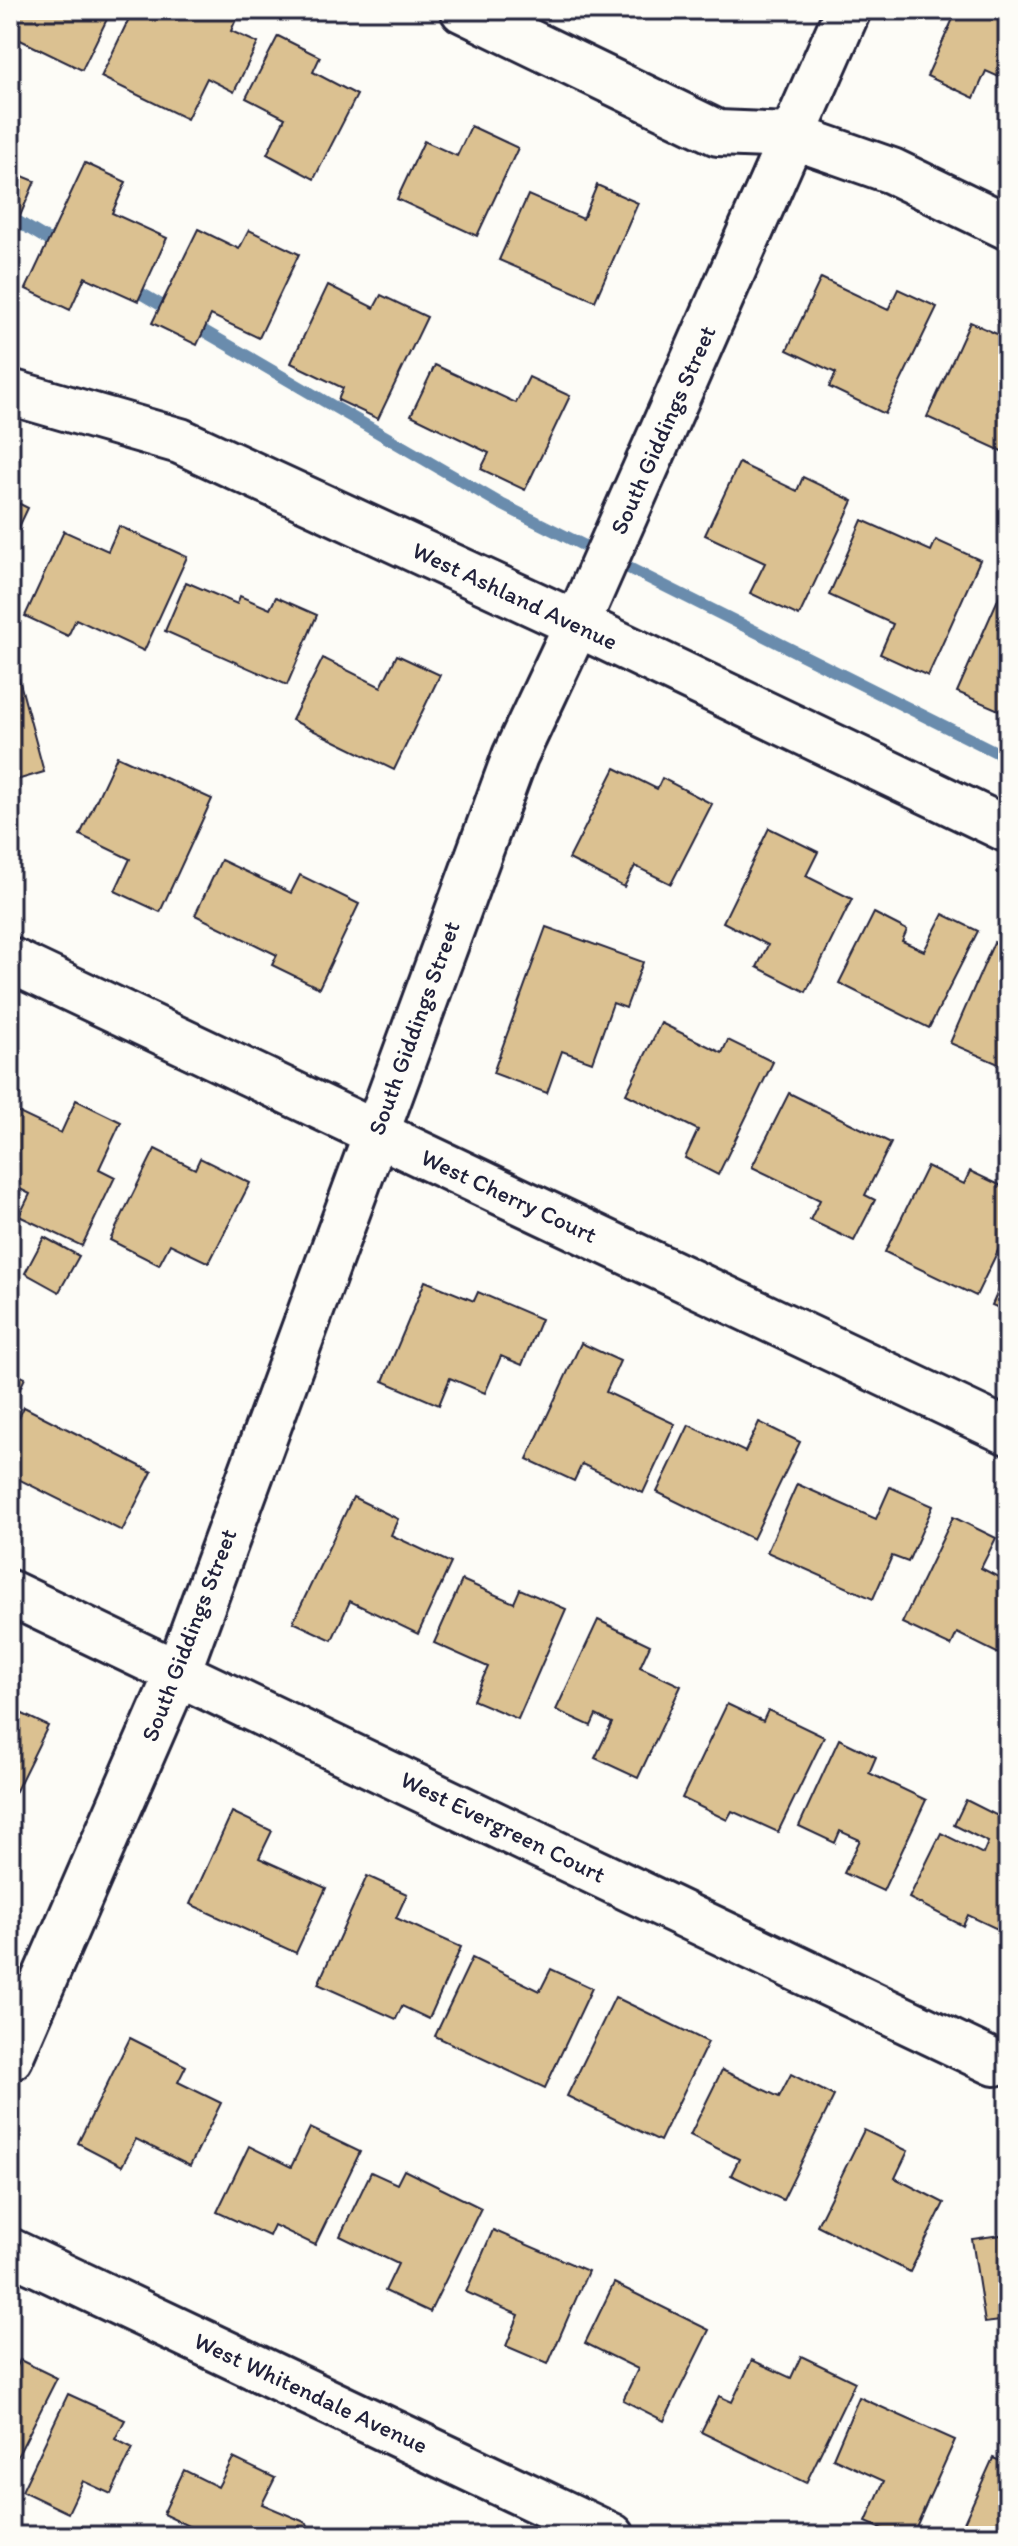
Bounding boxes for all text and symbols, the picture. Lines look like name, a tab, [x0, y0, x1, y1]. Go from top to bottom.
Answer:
street label: South Giddings Street	[603, 321, 722, 539]
street label: West Ashland Avenue	[408, 535, 622, 656]
street label: South Giddings Street	[361, 917, 466, 1139]
street label: West Cherry Court	[417, 1142, 602, 1249]
street label: South Giddings Street	[135, 1524, 243, 1745]
street label: West Evergreen Court	[396, 1764, 610, 1889]
street label: West Whitendale Avenue	[190, 2326, 433, 2459]

